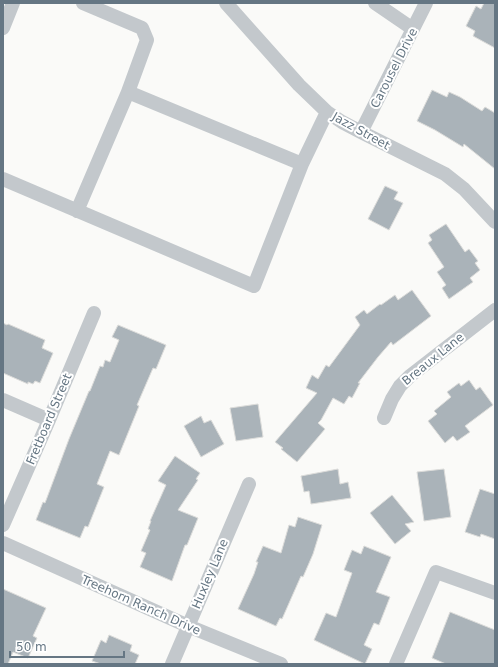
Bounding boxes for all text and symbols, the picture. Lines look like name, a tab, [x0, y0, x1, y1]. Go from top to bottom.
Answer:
street label: Carousel Drive	[368, 26, 420, 110]
street label: Jazz Street	[329, 109, 393, 153]
street label: Breaux Lane	[399, 330, 467, 388]
street label: Fretboard Street	[23, 371, 75, 467]
street label: Huxley Lane	[189, 537, 231, 611]
street label: Treehorn Ranch Drive	[78, 572, 203, 638]
scale bar	[10, 633, 124, 659]
text: 50 m	[16, 640, 47, 654]

